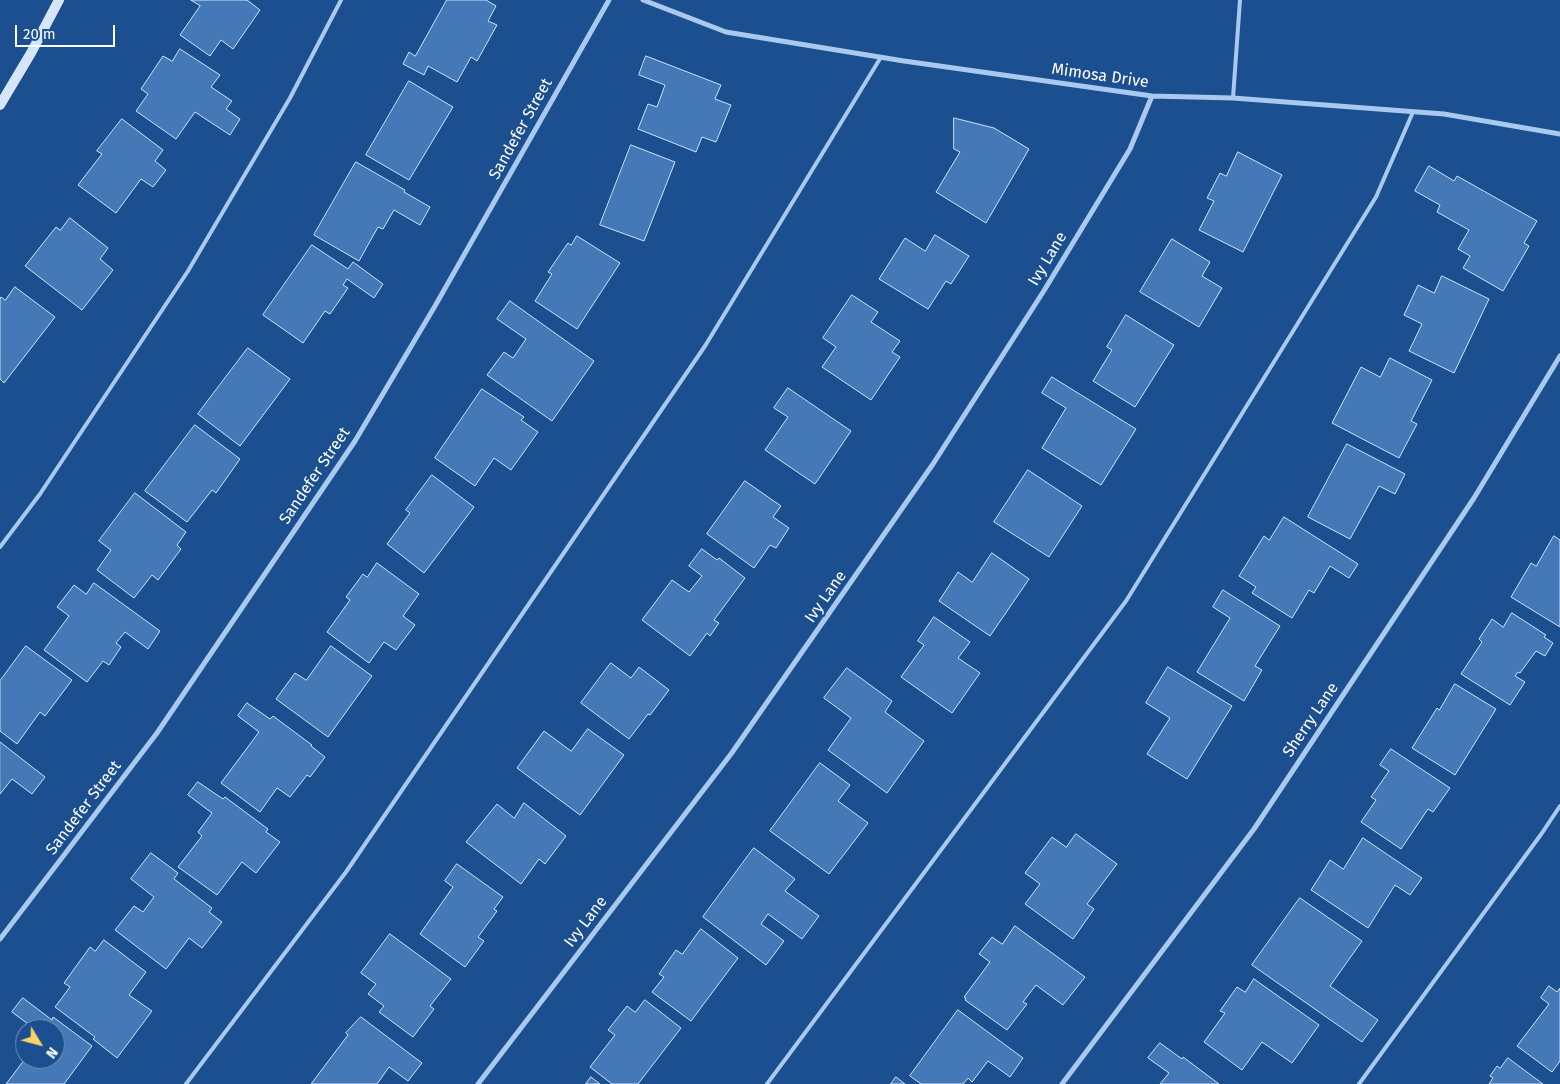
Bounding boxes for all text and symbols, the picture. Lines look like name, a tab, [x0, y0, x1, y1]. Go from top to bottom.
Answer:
scale bar	[18, 15, 118, 47]
text: 20 m	[23, 25, 56, 43]
street label: Mimosa Drive	[1050, 60, 1150, 92]
street label: Sandefer Street	[485, 75, 557, 183]
street label: Ivy Lane	[1024, 229, 1072, 289]
street label: Sandefer Street	[275, 424, 355, 528]
street label: Ivy Lane	[801, 567, 851, 627]
street label: Sherry Lane	[1279, 679, 1343, 761]
street label: Sandefer Street	[42, 757, 126, 859]
street label: Ivy Lane	[560, 893, 612, 951]
north arrow	[15, 1019, 65, 1069]
text: N	[42, 1044, 61, 1062]

